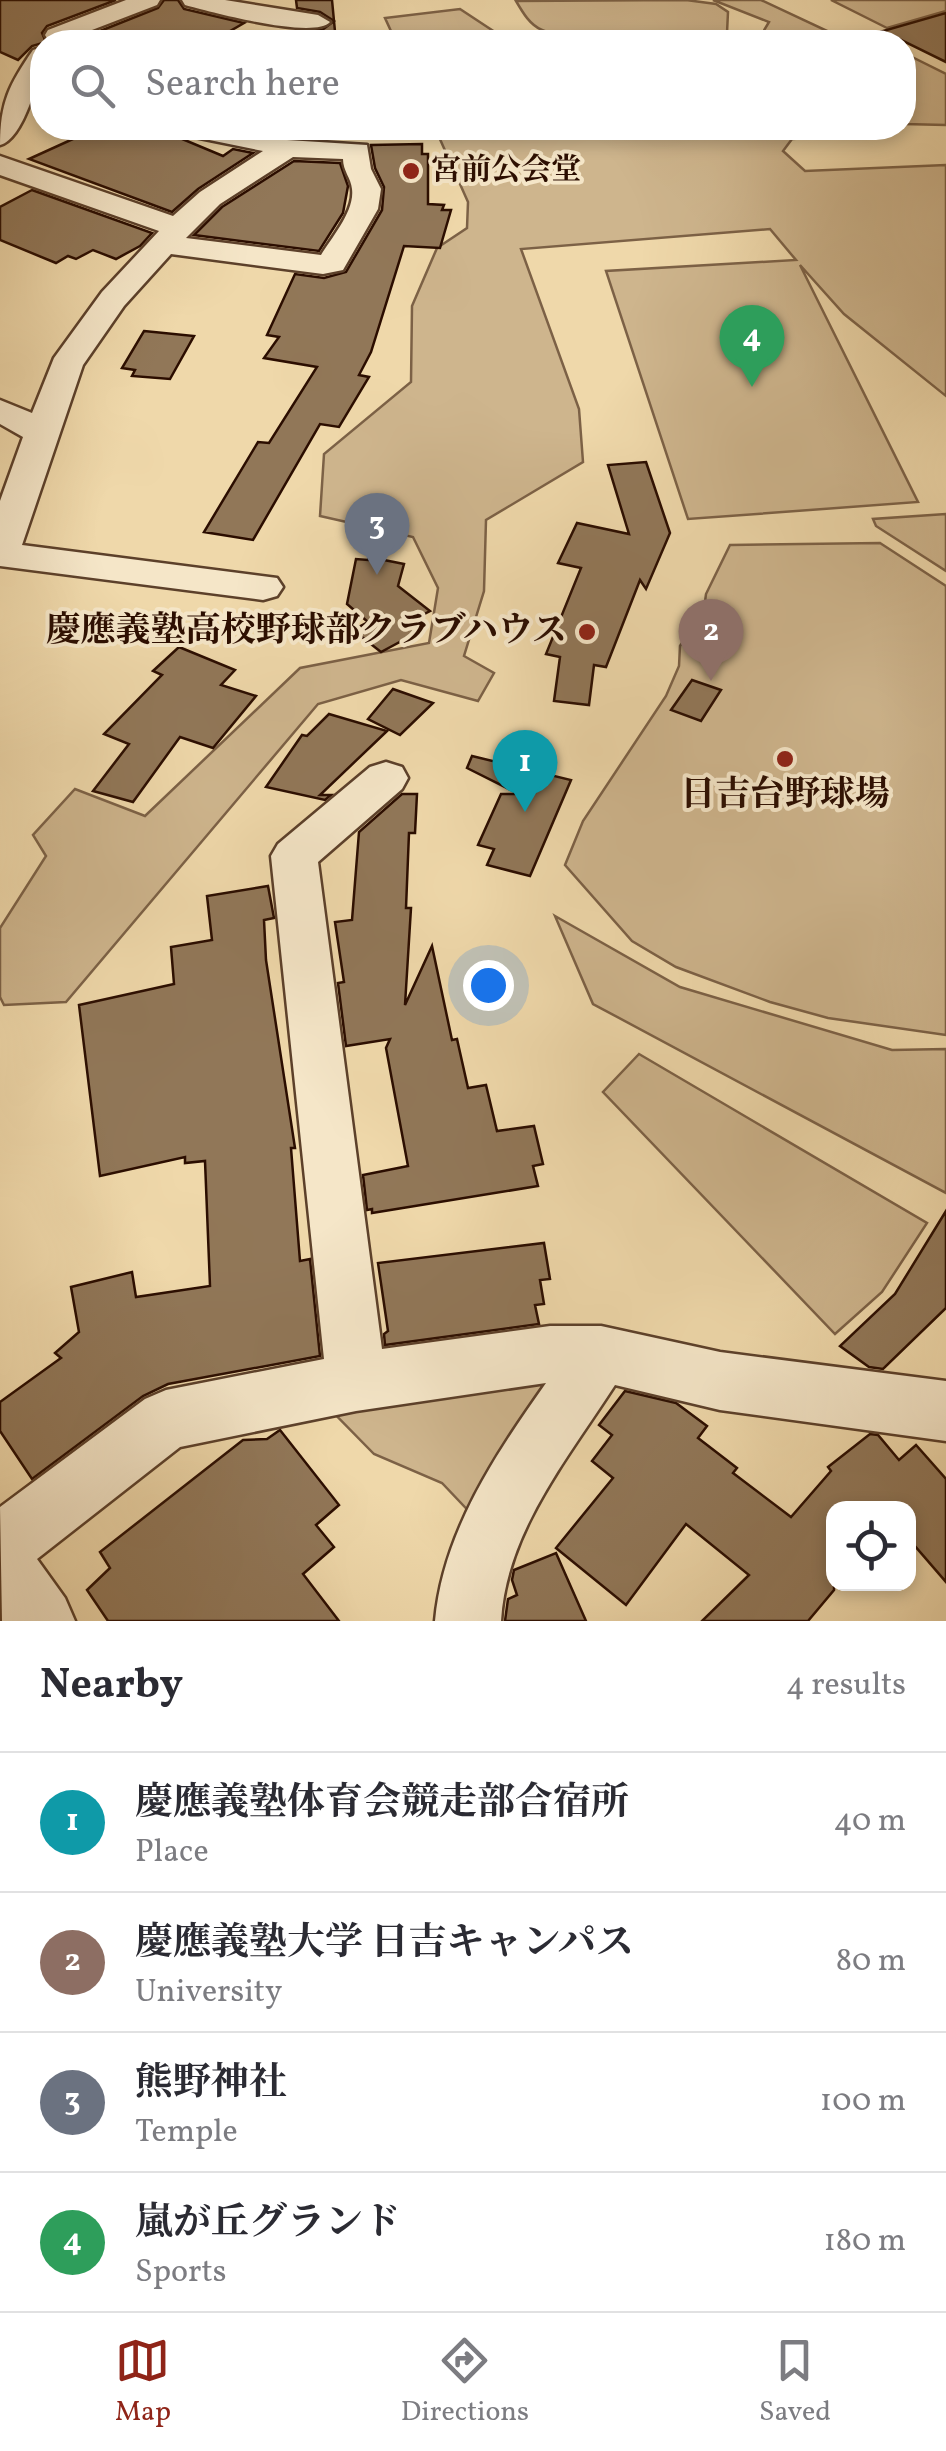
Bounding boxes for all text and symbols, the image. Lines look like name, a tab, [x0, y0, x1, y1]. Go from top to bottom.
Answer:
search box	[30, 30, 916, 140]
icon: search	[65, 58, 120, 113]
text: Search here	[145, 59, 340, 112]
place label: 宮前公会堂	[431, 150, 581, 192]
marker: 宮前公会堂	[400, 160, 422, 182]
pin: 4	[720, 304, 784, 387]
pin: 3	[344, 492, 410, 575]
pin: 2	[678, 598, 744, 681]
place label: 慶應義塾高校野球部クラブハウス	[46, 608, 567, 656]
marker: 慶應義塾高校野球部クラブハウス	[576, 621, 598, 643]
pin: 1	[492, 730, 558, 812]
marker: 日吉台野球場	[774, 748, 796, 770]
place label: 日吉台野球場	[680, 772, 890, 820]
your location	[463, 960, 514, 1011]
map controls	[826, 1501, 916, 1591]
button: locate	[826, 1501, 916, 1591]
text: Nearby	[40, 1657, 183, 1716]
text: 4 results	[786, 1664, 906, 1708]
text: 慶應義塾体育会競走部合宿所	[135, 1778, 629, 1831]
text: 1	[66, 1800, 79, 1844]
text: 40 m	[834, 1800, 906, 1844]
text: Place	[135, 1831, 209, 1875]
text: 慶應義塾大学 日吉キャンパス	[135, 1918, 634, 1971]
text: 2	[64, 1940, 81, 1984]
text: 80 m	[836, 1940, 906, 1984]
text: University	[135, 1971, 282, 2015]
text: 熊野神社	[135, 2058, 287, 2111]
text: 3	[64, 2080, 81, 2124]
text: 100 m	[820, 2080, 906, 2124]
text: Temple	[135, 2111, 238, 2155]
text: 嵐が丘グランド	[135, 2198, 401, 2251]
text: 4	[63, 2220, 82, 2264]
text: 180 m	[823, 2220, 906, 2264]
text: Sports	[135, 2251, 226, 2295]
tab: Map	[115, 2333, 171, 2432]
tab: Directions	[401, 2333, 529, 2432]
tab: Saved	[759, 2333, 831, 2432]

